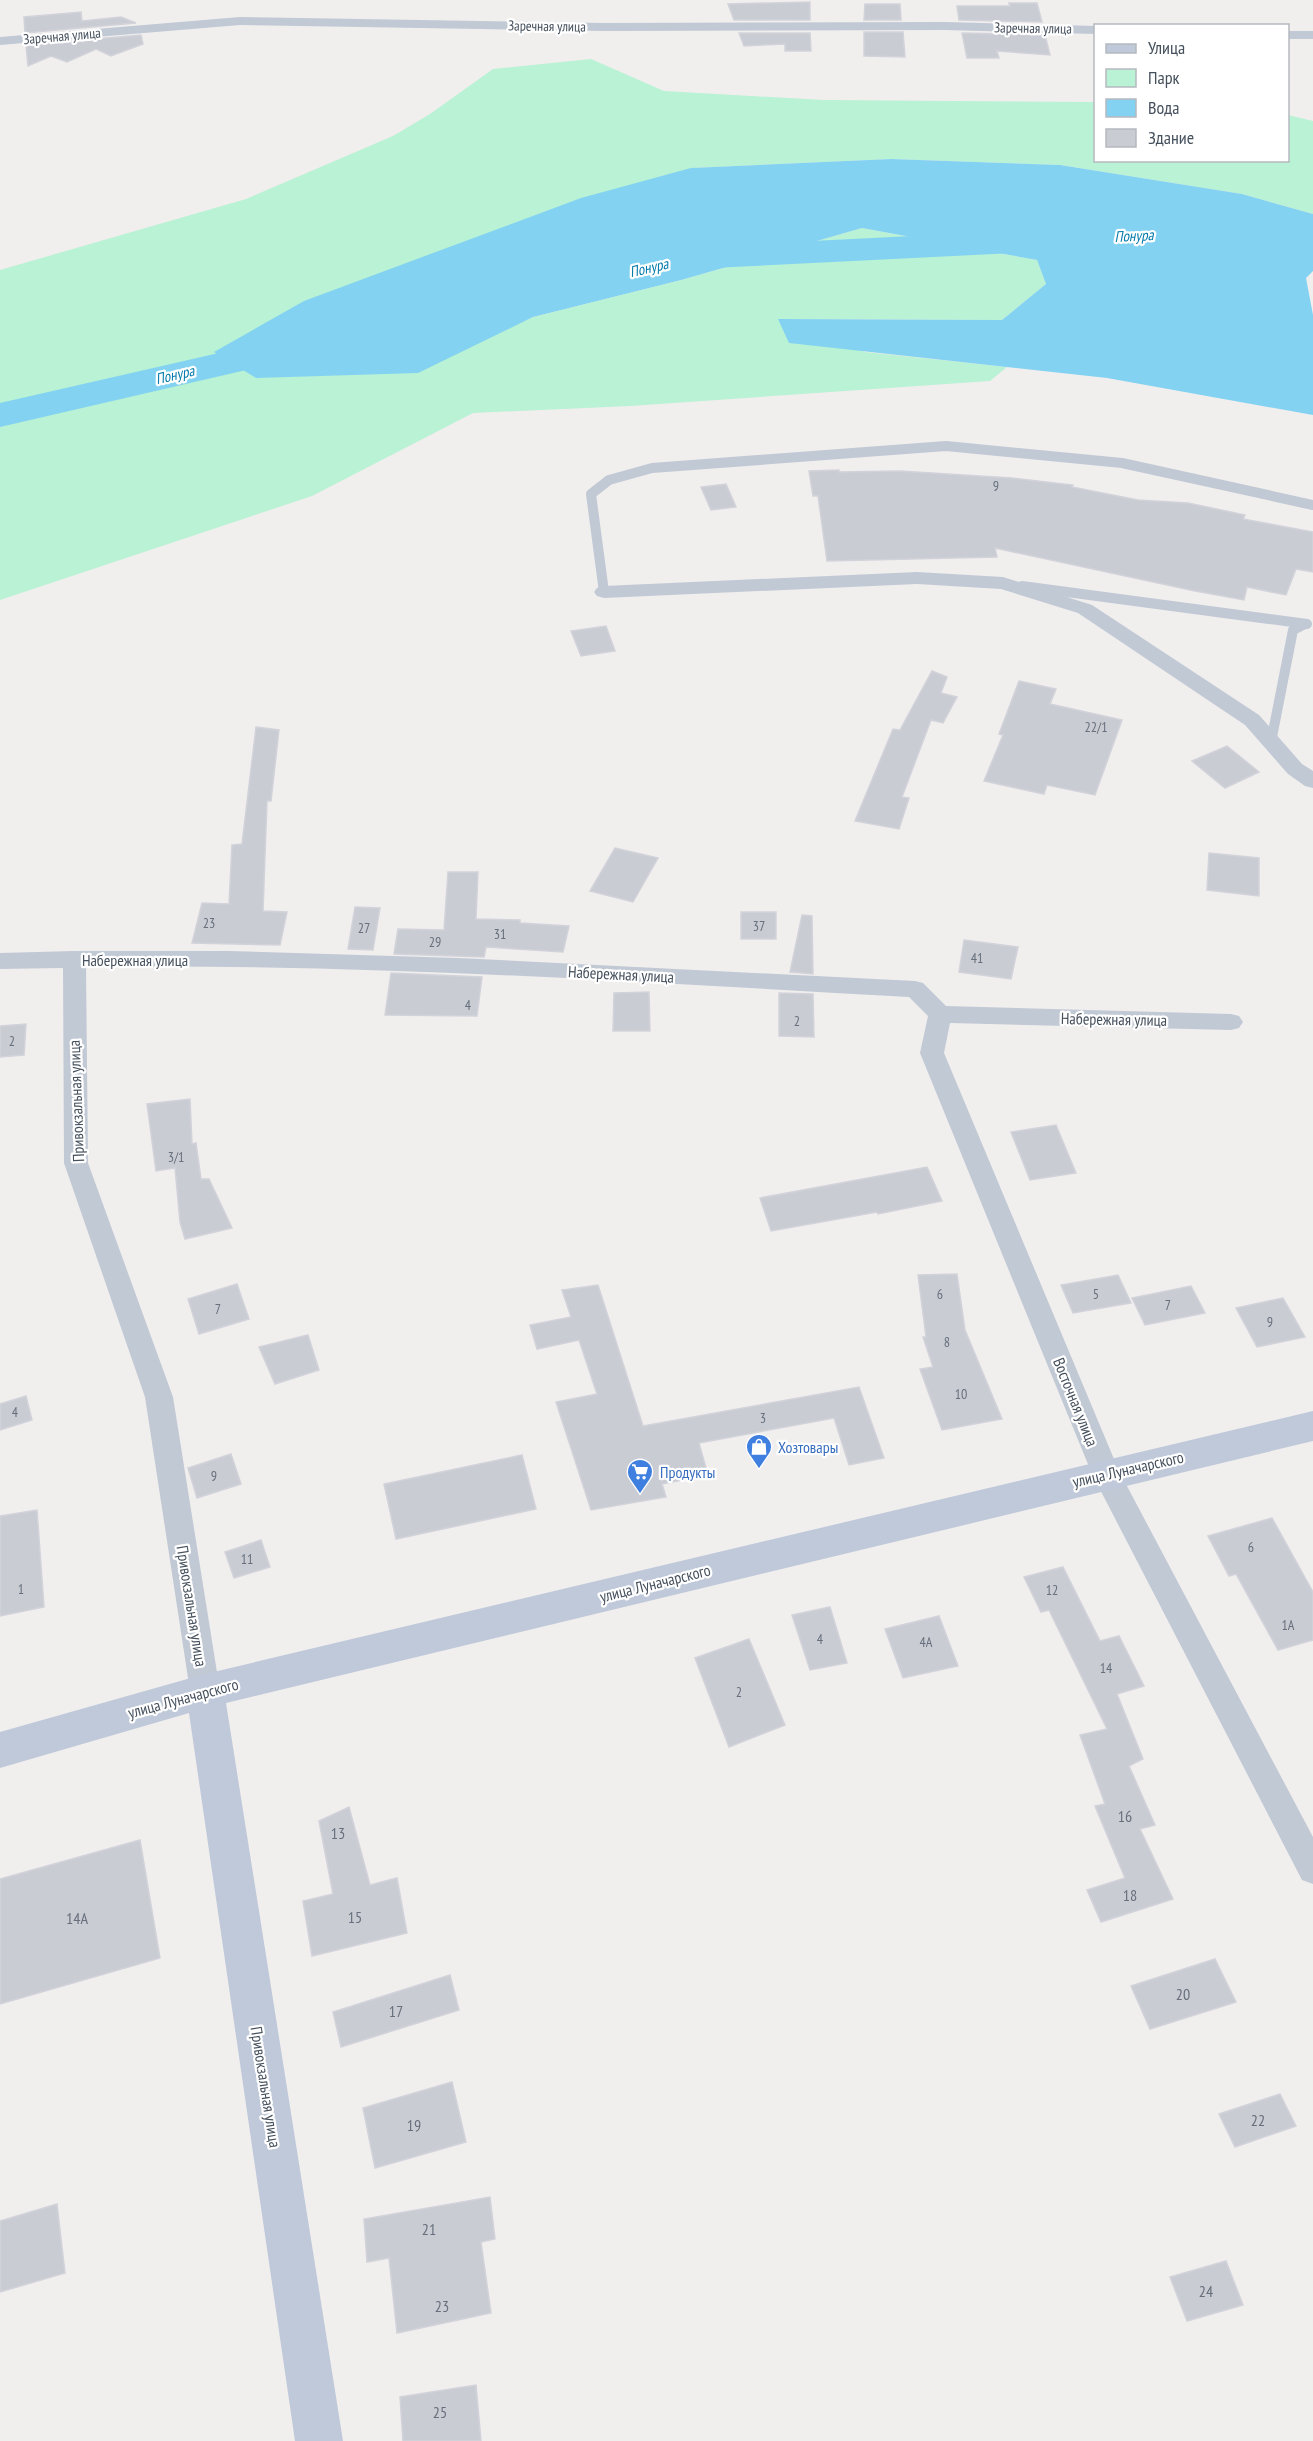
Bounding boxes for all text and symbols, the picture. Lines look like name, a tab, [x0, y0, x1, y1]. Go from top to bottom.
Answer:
street label: Заречная улица	[508, 16, 586, 36]
street label: Заречная улица	[994, 18, 1072, 38]
street label: Заречная улица	[22, 24, 102, 48]
legend	[1094, 24, 1289, 162]
text: Улица	[1148, 36, 1185, 59]
text: Парк	[1148, 66, 1179, 89]
text: Вода	[1148, 96, 1179, 119]
text: Здание	[1148, 126, 1194, 149]
water label: Понура	[1114, 225, 1155, 246]
water label: Понура	[628, 254, 671, 281]
water label: Понура	[154, 361, 197, 388]
house number: 9	[993, 477, 999, 495]
house number: 22/1	[1084, 718, 1108, 736]
house number: 23	[203, 914, 215, 932]
house number: 37	[753, 917, 765, 935]
house number: 27	[358, 919, 370, 937]
house number: 31	[494, 925, 506, 943]
house number: 29	[429, 933, 441, 951]
house number: 41	[971, 949, 983, 967]
street label: Набережная улица	[82, 950, 188, 970]
street label: Набережная улица	[567, 961, 675, 987]
house number: 4	[465, 996, 472, 1014]
street label: Набережная улица	[1061, 1008, 1167, 1030]
house number: 2	[794, 1012, 800, 1030]
house number: 2	[9, 1032, 15, 1050]
street label: Привокзальная улица	[64, 1040, 88, 1162]
house number: 3/1	[168, 1148, 184, 1166]
house number: 6	[937, 1285, 943, 1303]
house number: 5	[1093, 1285, 1099, 1303]
house number: 7	[1165, 1296, 1171, 1314]
house number: 7	[215, 1300, 221, 1318]
house number: 9	[1267, 1313, 1273, 1331]
house number: 8	[944, 1333, 950, 1351]
street label: Восточная улица	[1049, 1355, 1103, 1449]
house number: 10	[955, 1385, 967, 1403]
house number: 4	[12, 1403, 19, 1421]
house number: 3	[760, 1409, 766, 1427]
shop icon: Хозтовары	[744, 1432, 774, 1470]
place label: Хозтовары	[778, 1437, 838, 1457]
street label: улица Луначарского	[1070, 1446, 1186, 1492]
supermarket icon: Продукты	[625, 1457, 655, 1495]
place label: Продукты	[660, 1462, 715, 1482]
house number: 9	[211, 1467, 217, 1485]
house number: 6	[1248, 1538, 1254, 1556]
street label: Привокзальная улица	[173, 1544, 211, 1668]
house number: 11	[241, 1550, 253, 1568]
street label: улица Луначарского	[598, 1560, 713, 1606]
house number: 1	[18, 1580, 24, 1598]
house number: 12	[1046, 1581, 1058, 1599]
house number: 1А	[1282, 1616, 1295, 1634]
house number: 4	[817, 1630, 824, 1648]
house number: 4А	[920, 1633, 933, 1651]
house number: 14	[1100, 1659, 1113, 1677]
street label: улица Луначарского	[126, 1674, 240, 1722]
house number: 2	[736, 1683, 742, 1701]
house number: 16	[1118, 1806, 1132, 1826]
house number: 13	[331, 1823, 345, 1843]
house number: 18	[1123, 1885, 1137, 1905]
house number: 15	[348, 1907, 362, 1927]
house number: 14А	[66, 1908, 88, 1928]
house number: 20	[1176, 1984, 1190, 2004]
house number: 17	[389, 2001, 403, 2021]
street label: Привокзальная улица	[247, 2025, 285, 2149]
house number: 22	[1251, 2110, 1265, 2130]
house number: 19	[407, 2115, 421, 2135]
house number: 21	[422, 2219, 436, 2239]
house number: 24	[1199, 2281, 1213, 2301]
house number: 23	[435, 2296, 449, 2316]
house number: 25	[433, 2402, 447, 2422]

